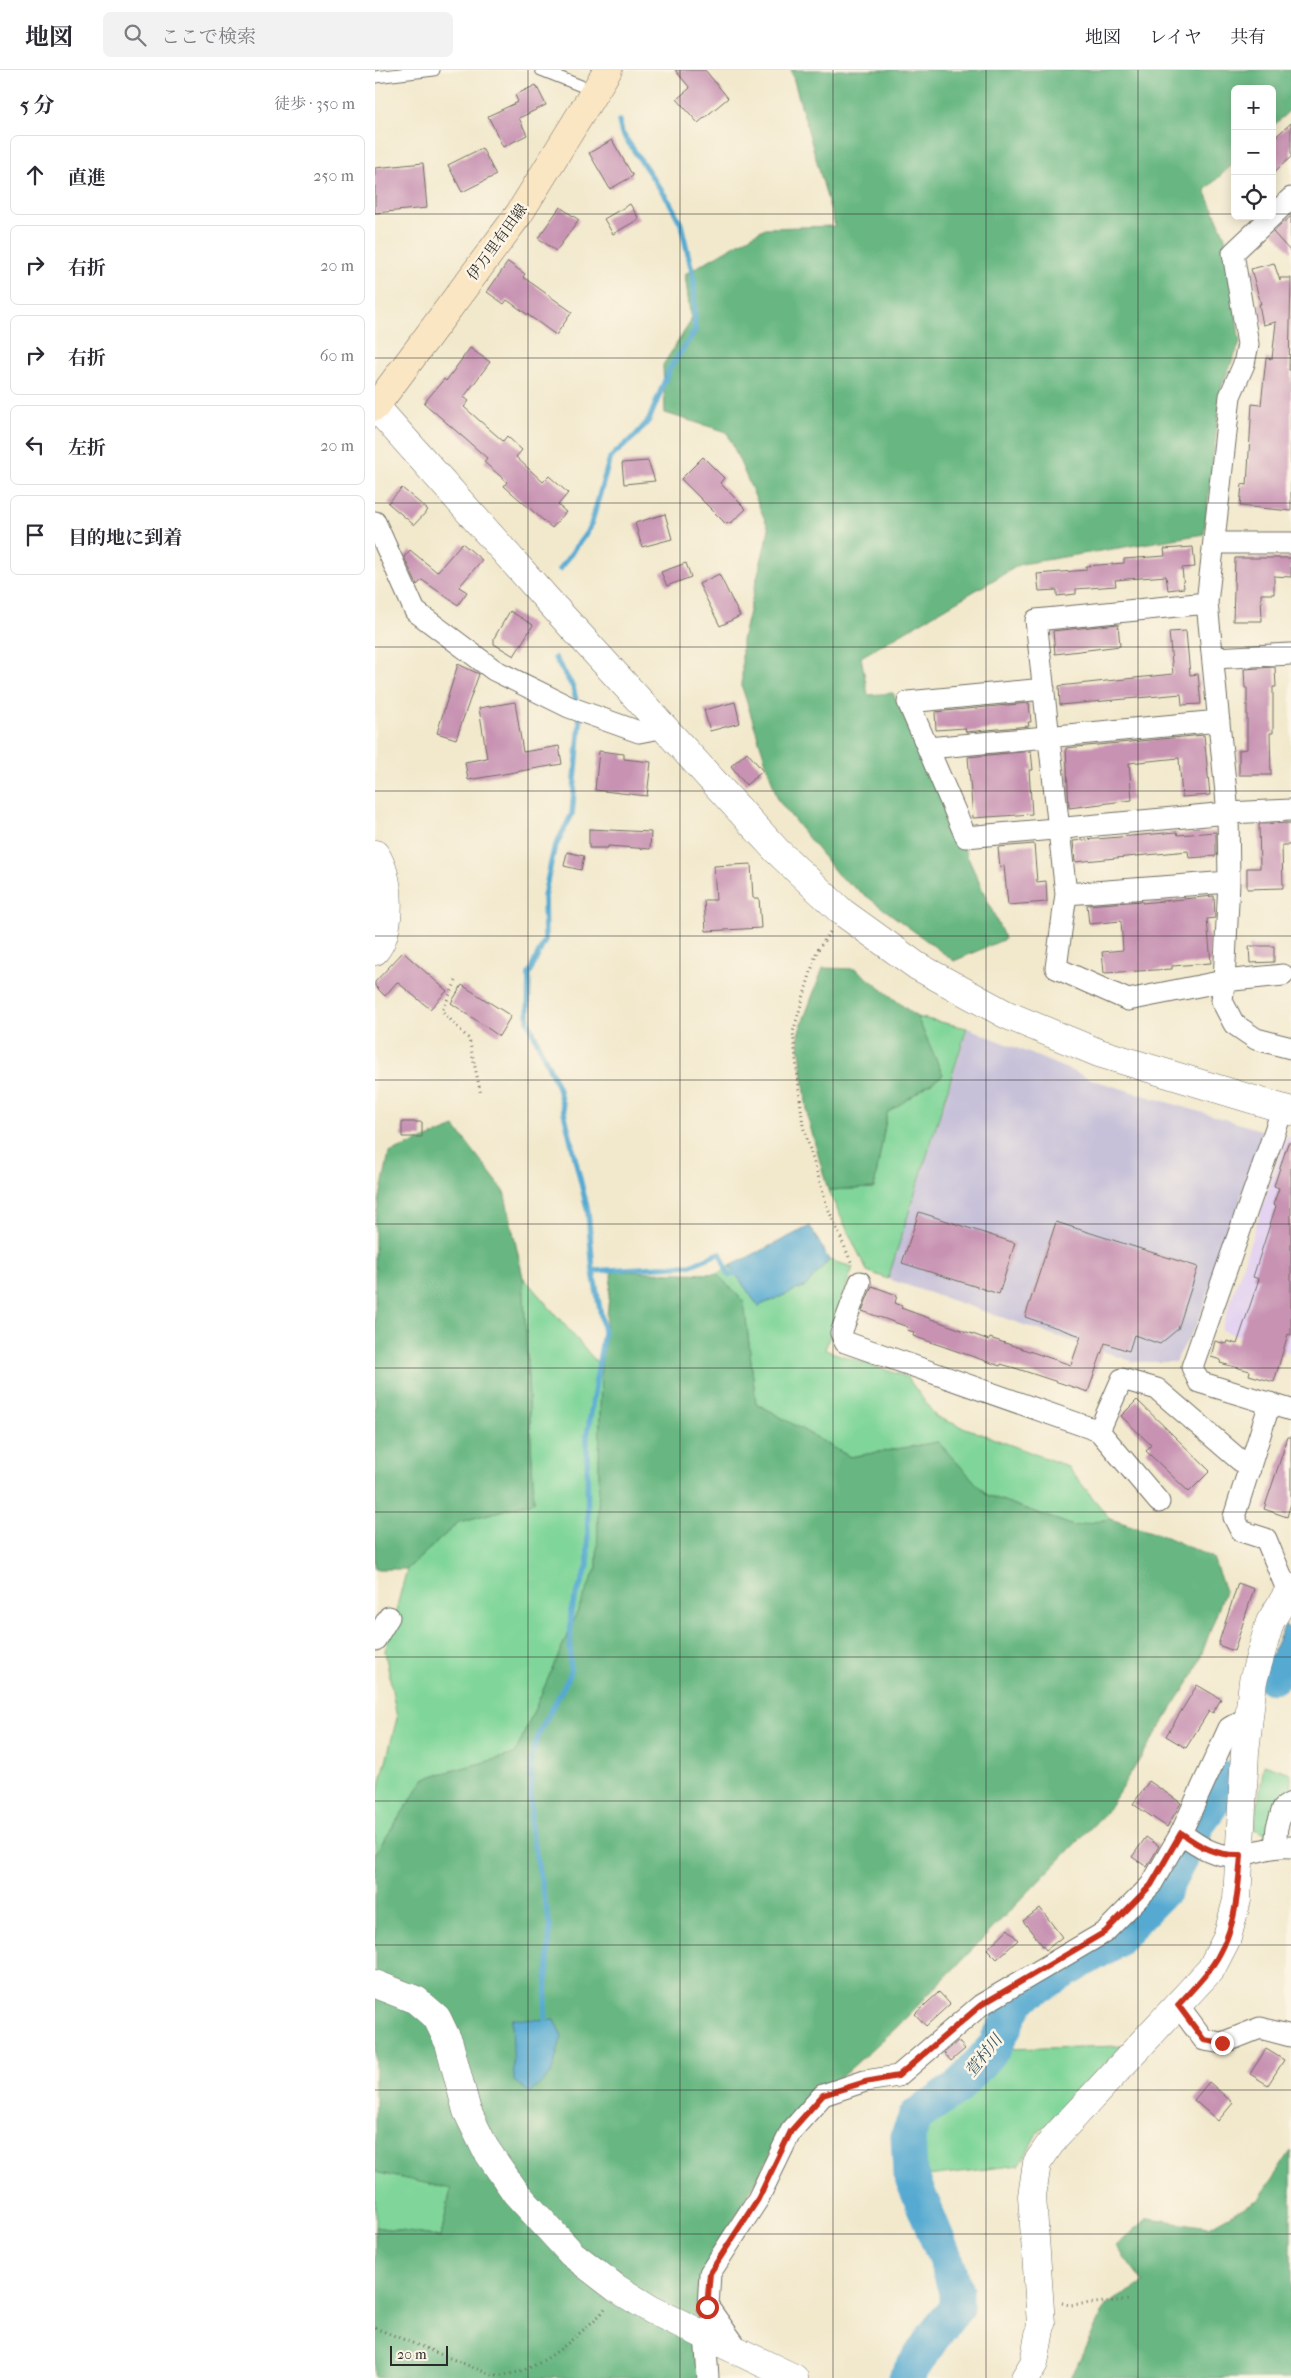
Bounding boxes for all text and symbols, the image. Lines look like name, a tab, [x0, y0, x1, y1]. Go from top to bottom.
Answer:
search box	[103, 12, 453, 57]
icon: search	[121, 21, 149, 49]
text: 地図	[25, 23, 73, 51]
text: ここで検索	[161, 26, 256, 48]
text: 地図	[1085, 27, 1121, 48]
text: レイヤ	[1149, 27, 1202, 48]
text: 共有	[1230, 27, 1266, 48]
map controls	[1231, 85, 1276, 220]
button: +	[1231, 85, 1276, 130]
text: 5 分	[20, 93, 55, 117]
text: 徒歩 · 350 m	[274, 94, 355, 113]
button: −	[1231, 130, 1276, 175]
icon: ahead	[21, 161, 49, 189]
text: 250 m	[313, 166, 354, 185]
text: 直進	[68, 167, 106, 189]
button: locate	[1231, 175, 1276, 220]
street label: 伊万里有田線	[463, 200, 531, 284]
icon: right	[21, 251, 49, 279]
text: 20 m	[320, 256, 354, 275]
text: 右折	[68, 257, 106, 279]
icon: right	[21, 341, 49, 369]
text: 60 m	[320, 346, 354, 365]
text: 右折	[68, 347, 106, 369]
icon: left	[21, 431, 49, 459]
text: 20 m	[320, 436, 354, 455]
text: 左折	[68, 437, 106, 459]
icon: arrive	[21, 521, 49, 549]
text: 目的地に到着	[68, 527, 182, 549]
water label: 萱村川	[961, 2029, 1007, 2080]
route end	[1211, 2032, 1234, 2055]
route start	[696, 2296, 719, 2319]
scale bar	[390, 2343, 447, 2366]
text: 20 m	[397, 2346, 427, 2363]

